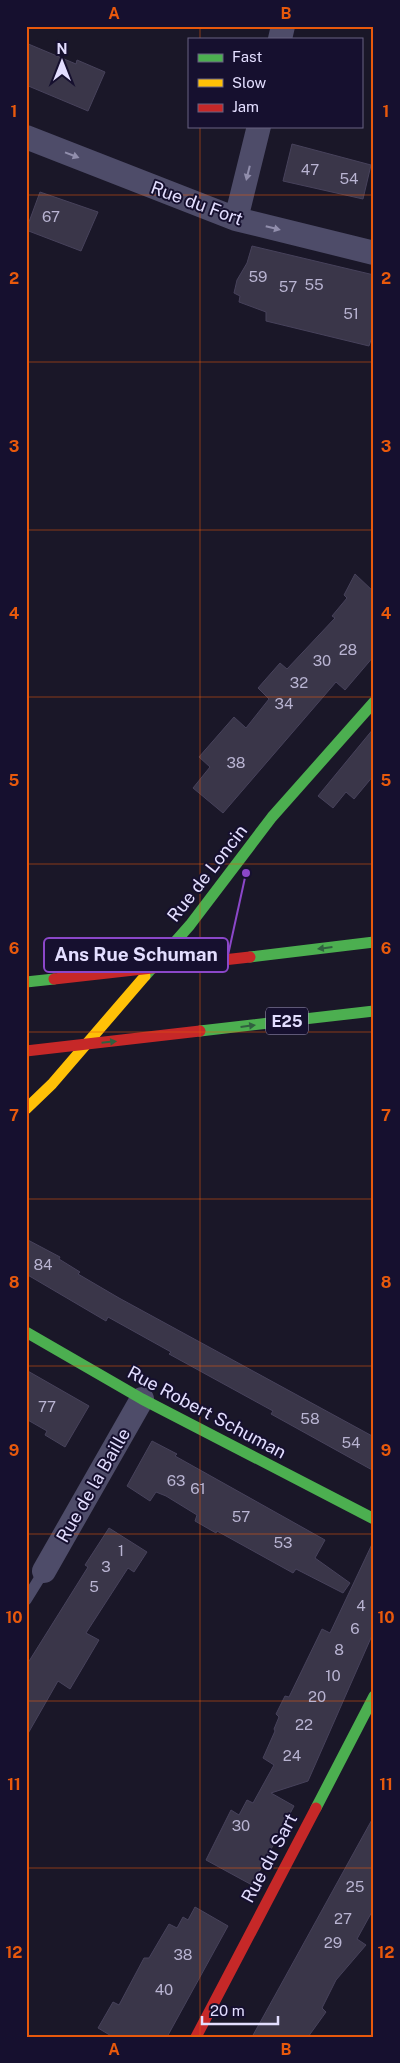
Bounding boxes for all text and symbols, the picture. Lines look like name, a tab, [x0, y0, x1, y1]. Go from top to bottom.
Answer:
text: A	[108, 4, 120, 23]
text: B	[281, 4, 292, 23]
north arrow	[38, 38, 88, 88]
legend	[188, 38, 362, 128]
text: N	[57, 41, 67, 57]
text: Fast	[232, 48, 262, 65]
text: Slow	[232, 74, 267, 91]
text: Jam	[232, 98, 259, 115]
text: 1	[11, 102, 17, 121]
text: 1	[383, 102, 389, 121]
one-way arrow	[64, 151, 79, 159]
house number: 47	[301, 161, 319, 178]
one-way arrow	[244, 165, 252, 180]
house number: 54	[339, 170, 359, 187]
street label: Rue du Fort	[148, 177, 246, 229]
house number: 67	[42, 208, 60, 225]
one-way arrow	[266, 224, 281, 232]
house number: 59	[249, 268, 267, 285]
text: 2	[9, 269, 19, 288]
text: 2	[381, 269, 391, 288]
house number: 55	[304, 276, 324, 293]
house number: 57	[279, 278, 297, 295]
house number: 51	[343, 305, 359, 322]
text: 3	[9, 437, 19, 456]
text: 3	[381, 437, 391, 456]
text: 4	[9, 604, 20, 623]
text: 4	[381, 604, 392, 623]
house number: 28	[339, 641, 357, 658]
house number: 30	[313, 652, 331, 669]
house number: 32	[290, 674, 308, 691]
house number: 34	[275, 695, 293, 712]
house number: 38	[226, 754, 246, 771]
text: 5	[9, 771, 20, 790]
text: 5	[381, 771, 392, 790]
street label: Rue de Loncin	[163, 820, 251, 926]
callout: Ans Rue Schuman	[44, 938, 228, 972]
text: 6	[9, 939, 19, 958]
text: 6	[381, 939, 391, 958]
text: Ans Rue Schuman	[54, 943, 218, 965]
one-way arrow	[317, 944, 333, 952]
road number: E25	[266, 1008, 308, 1034]
one-way arrow	[241, 1022, 257, 1030]
one-way arrow	[102, 1038, 118, 1046]
text: 7	[9, 1106, 19, 1125]
text: 7	[381, 1106, 391, 1125]
house number: 84	[33, 1256, 53, 1273]
text: 8	[9, 1273, 20, 1292]
text: 8	[381, 1273, 392, 1292]
street label: Rue Robert Schuman	[124, 1361, 290, 1463]
house number: 77	[38, 1398, 56, 1415]
house number: 58	[300, 1410, 320, 1427]
street label: Rue de la Baille	[52, 1424, 134, 1546]
house number: 54	[341, 1434, 361, 1451]
text: 9	[9, 1441, 19, 1460]
text: 9	[381, 1441, 391, 1460]
house number: 63	[167, 1472, 185, 1489]
house number: 61	[190, 1480, 206, 1497]
house number: 57	[232, 1508, 250, 1525]
house number: 53	[273, 1534, 293, 1551]
house number: 1	[118, 1542, 124, 1559]
house number: 3	[101, 1558, 111, 1575]
house number: 5	[89, 1578, 99, 1595]
house number: 4	[356, 1597, 366, 1614]
text: 10	[5, 1608, 23, 1627]
text: 10	[377, 1608, 395, 1627]
house number: 6	[350, 1620, 360, 1637]
house number: 8	[334, 1641, 344, 1658]
house number: 10	[325, 1667, 341, 1684]
house number: 20	[308, 1688, 326, 1705]
house number: 22	[295, 1716, 313, 1733]
house number: 24	[283, 1747, 301, 1764]
text: 11	[7, 1775, 21, 1794]
text: 11	[379, 1775, 393, 1794]
street label: Rue du Sart	[237, 1810, 301, 1906]
house number: 30	[232, 1817, 250, 1834]
house number: 25	[346, 1878, 364, 1895]
house number: 27	[334, 1910, 352, 1927]
house number: 29	[324, 1934, 342, 1951]
text: 12	[5, 1943, 23, 1962]
text: 12	[377, 1943, 395, 1962]
house number: 38	[173, 1946, 193, 1963]
house number: 40	[155, 1981, 173, 1998]
scale bar	[202, 1993, 279, 2025]
text: 20 m	[210, 2002, 245, 2019]
text: A	[108, 2040, 120, 2059]
text: B	[281, 2040, 292, 2059]

